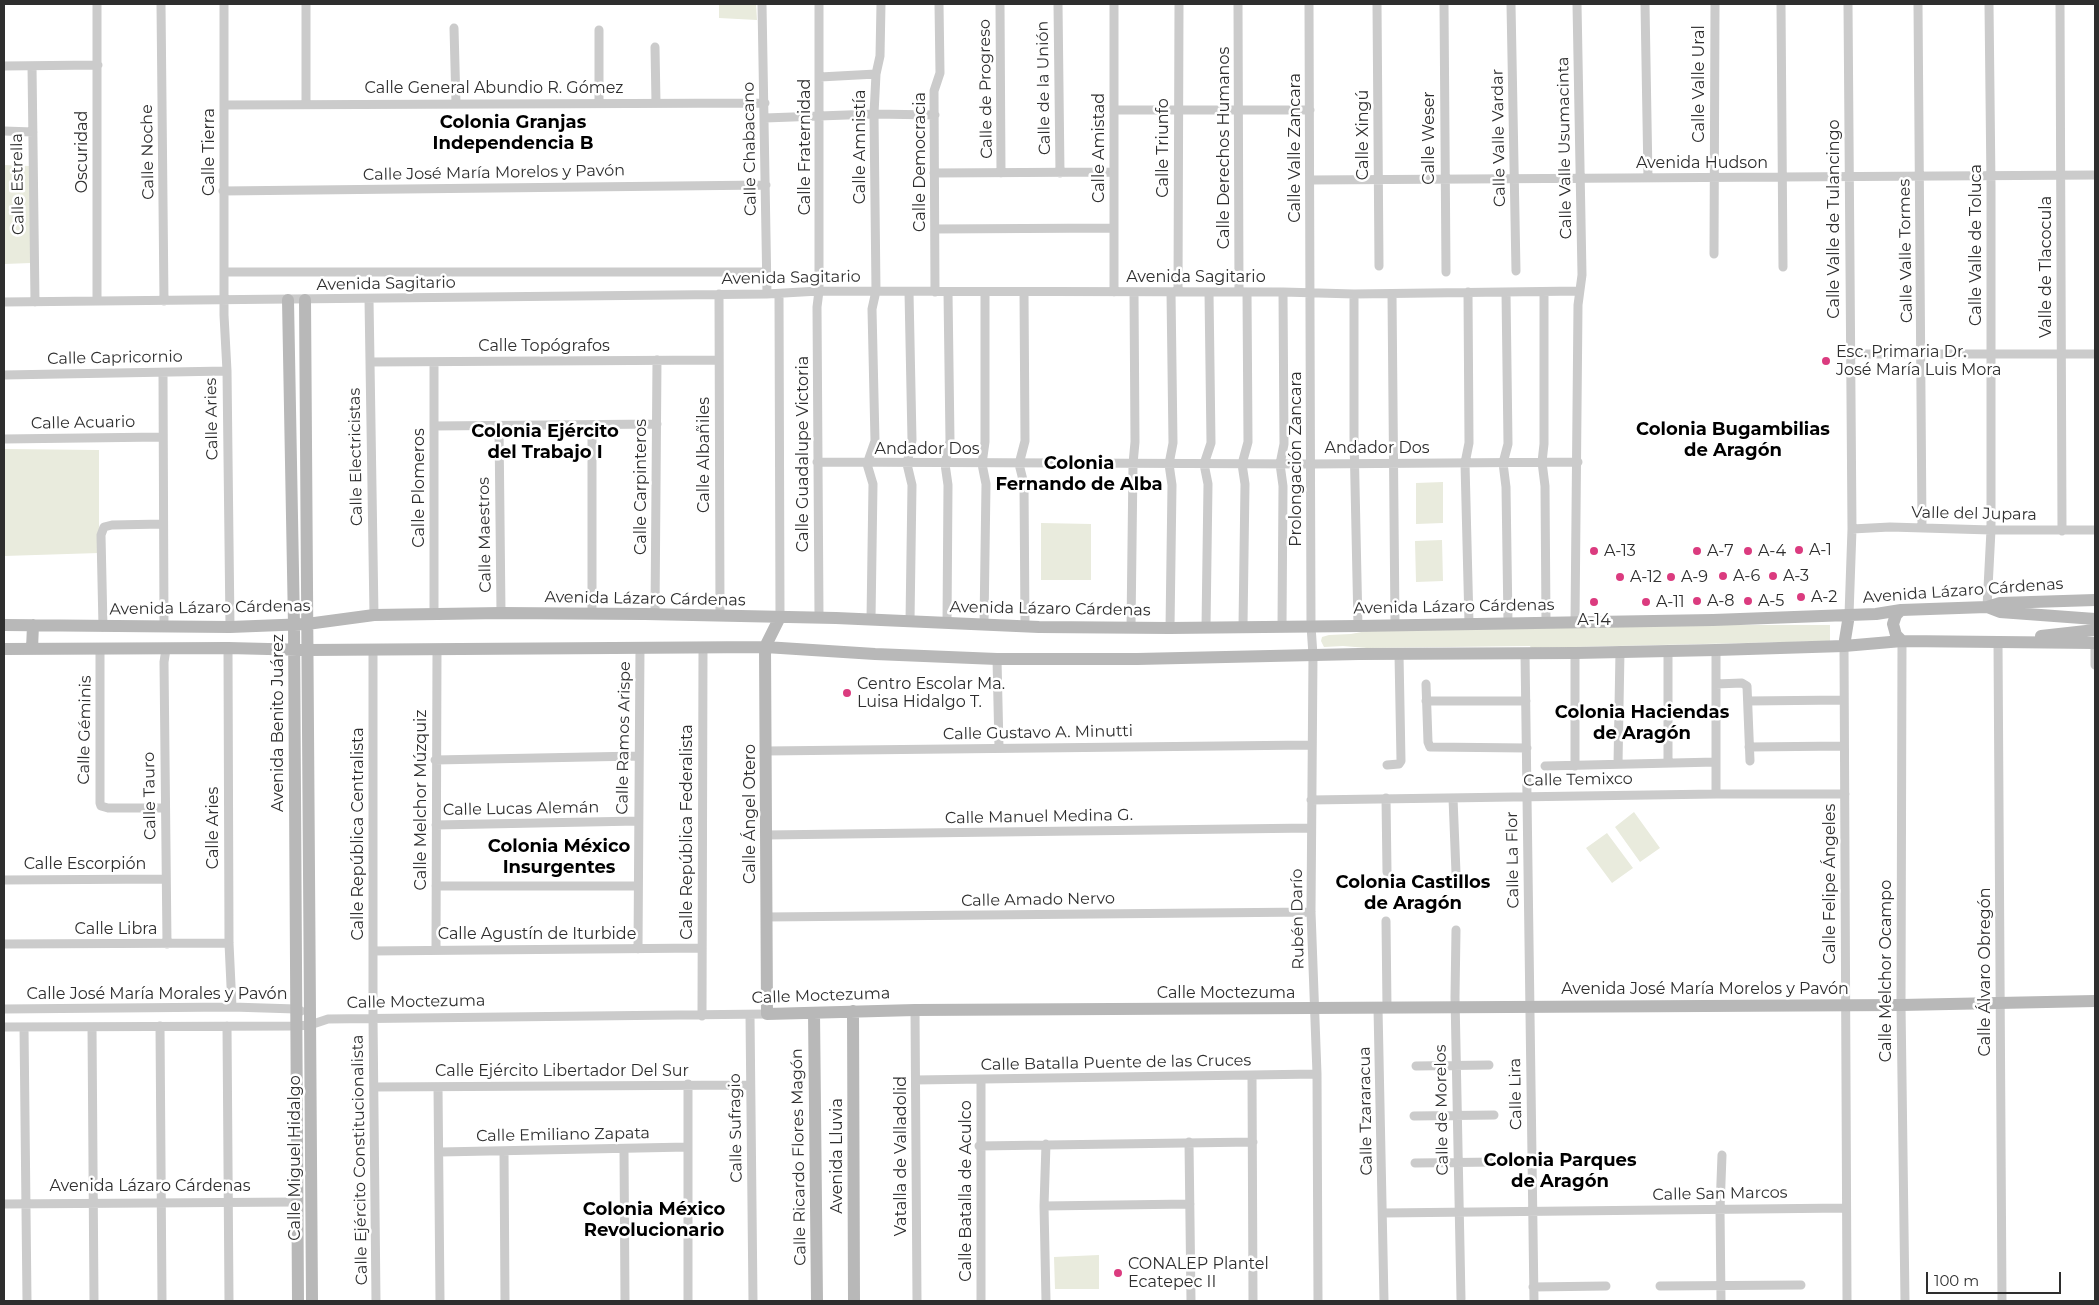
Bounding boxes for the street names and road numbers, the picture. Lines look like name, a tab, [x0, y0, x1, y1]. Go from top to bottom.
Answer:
street label: Calle de Progreso	[975, 19, 997, 159]
street label: Calle de la Unión	[1033, 21, 1055, 155]
street label: Calle Valle Ural	[1689, 25, 1709, 143]
street label: Calle Derechos Humanos	[1214, 47, 1234, 249]
street label: Calle Valle Usumacinta	[1554, 57, 1576, 239]
street label: Calle Valle Vardar	[1488, 69, 1510, 207]
street label: Calle Valle Zancara	[1285, 73, 1305, 223]
street label: Calle General Abundio R. Gómez	[365, 78, 623, 98]
street label: Calle Fraternidad	[795, 79, 815, 215]
street label: Calle Chabacano	[739, 82, 761, 216]
street label: Calle Amnistía	[850, 90, 870, 204]
street label: Calle Xingú	[1353, 90, 1373, 180]
street label: Calle Weser	[1419, 91, 1439, 185]
street label: Calle Democracia	[910, 92, 930, 232]
street label: Calle Amistad	[1089, 93, 1109, 203]
street label: Calle Triunfo	[1153, 98, 1173, 198]
street label: Calle Noche	[138, 104, 158, 200]
street label: Calle Tierra	[199, 108, 219, 196]
street label: Oscuridad	[72, 111, 92, 193]
street label: Calle Valle de Tulancingo	[1824, 119, 1844, 319]
street label: Calle Estrella	[8, 133, 28, 235]
street label: Avenida Hudson	[1636, 153, 1768, 173]
street label: Calle José María Morelos y Pavón	[363, 161, 625, 185]
street label: Calle Valle de Toluca	[1966, 164, 1986, 326]
street label: Calle Valle Tormes	[1895, 179, 1917, 323]
street label: Valle de Tlacocula	[2036, 196, 2056, 338]
street label: Avenida Sagitario	[721, 267, 861, 289]
street label: Avenida Sagitario	[1126, 267, 1266, 287]
street label: Avenida Sagitario	[316, 273, 456, 295]
street label: Calle Topógrafos	[478, 336, 610, 356]
street label: Calle Capricornio	[47, 347, 183, 369]
street label: Calle Guadalupe Victoria	[793, 356, 813, 552]
street label: Prolongación Zancara	[1286, 371, 1306, 547]
street label: Calle Aries	[202, 378, 222, 460]
street label: Calle Electricistas	[345, 388, 367, 526]
street label: Calle Albañiles	[694, 397, 714, 513]
street label: Calle Acuario	[31, 412, 135, 434]
street label: Calle Carpinteros	[631, 419, 651, 555]
street label: Calle Plomeros	[409, 428, 429, 548]
street label: Andador Dos	[1324, 438, 1430, 458]
street label: Andador Dos	[874, 439, 980, 459]
street label: Calle Maestros	[474, 477, 496, 593]
street label: Valle del Jupara	[1911, 503, 2037, 525]
street label: Avenida Lázaro Cárdenas	[1862, 574, 2064, 608]
street label: Avenida Lázaro Cárdenas	[544, 588, 746, 610]
street label: Avenida Lázaro Cárdenas	[1353, 596, 1555, 618]
street label: Avenida Lázaro Cárdenas	[109, 597, 311, 619]
street label: Avenida Lázaro Cárdenas	[949, 598, 1151, 620]
street label: Avenida Benito Juárez	[268, 634, 288, 812]
street label: Calle Ramos Arispe	[613, 661, 635, 815]
street label: Calle Géminis	[74, 675, 96, 785]
street label: Calle Melchor Múzquiz	[411, 710, 431, 890]
street label: Calle Gustavo A. Minutti	[943, 722, 1133, 744]
street label: Calle República Federalista	[677, 724, 697, 940]
street label: Calle República Centralista	[348, 727, 368, 941]
street label: Calle Ángel Otero	[740, 744, 760, 884]
street label: Calle Tauro	[140, 752, 160, 840]
street label: Calle Temixco	[1523, 769, 1633, 791]
street label: Calle Aries	[203, 787, 223, 869]
street label: Calle Lucas Alemán	[443, 798, 599, 820]
street label: Calle Felipe Ángeles	[1820, 804, 1840, 964]
street label: Calle Manuel Medina G.	[945, 806, 1133, 828]
street label: Calle La Flor	[1503, 811, 1523, 909]
street label: Calle Escorpión	[24, 854, 146, 874]
street label: Rubén Darío	[1288, 868, 1308, 970]
street label: Calle Melchor Ocampo	[1876, 880, 1896, 1062]
street label: Calle Álvaro Obregón	[1975, 887, 1995, 1057]
street label: Calle Amado Nervo	[961, 889, 1115, 911]
street label: Calle Libra	[75, 919, 157, 939]
street label: Calle Agustín de Iturbide	[438, 924, 636, 944]
street label: Avenida José María Morelos y Pavón	[1561, 979, 1849, 999]
street label: Calle Moctezuma	[1157, 983, 1295, 1003]
street label: Calle José María Morales y Pavón	[27, 984, 287, 1004]
street label: Calle Moctezuma	[751, 984, 891, 1008]
street label: Calle Moctezuma	[347, 991, 485, 1013]
street label: Calle Ejército Constitucionalista	[348, 1035, 372, 1285]
street label: Calle de Morelos	[1431, 1044, 1453, 1176]
street label: Calle Tzararacua	[1355, 1046, 1377, 1176]
street label: Calle Ricardo Flores Magón	[788, 1048, 810, 1266]
street label: Calle Batalla Puente de las Cruces	[981, 1051, 1251, 1075]
street label: Calle Lira	[1506, 1058, 1526, 1130]
street label: Calle Ejército Libertador Del Sur	[435, 1061, 689, 1081]
street label: Calle Sufragio	[725, 1073, 747, 1183]
street label: Calle Miguel Hidalgo	[285, 1075, 305, 1241]
street label: Vatalla de Valladolid	[891, 1076, 911, 1236]
street label: Avenida Lluvia	[827, 1098, 847, 1214]
street label: Calle Batalla de Aculco	[956, 1100, 976, 1282]
street label: Calle Emiliano Zapata	[476, 1124, 650, 1146]
street label: Avenida Lázaro Cárdenas	[49, 1176, 251, 1196]
street label: Calle San Marcos	[1652, 1183, 1788, 1205]

